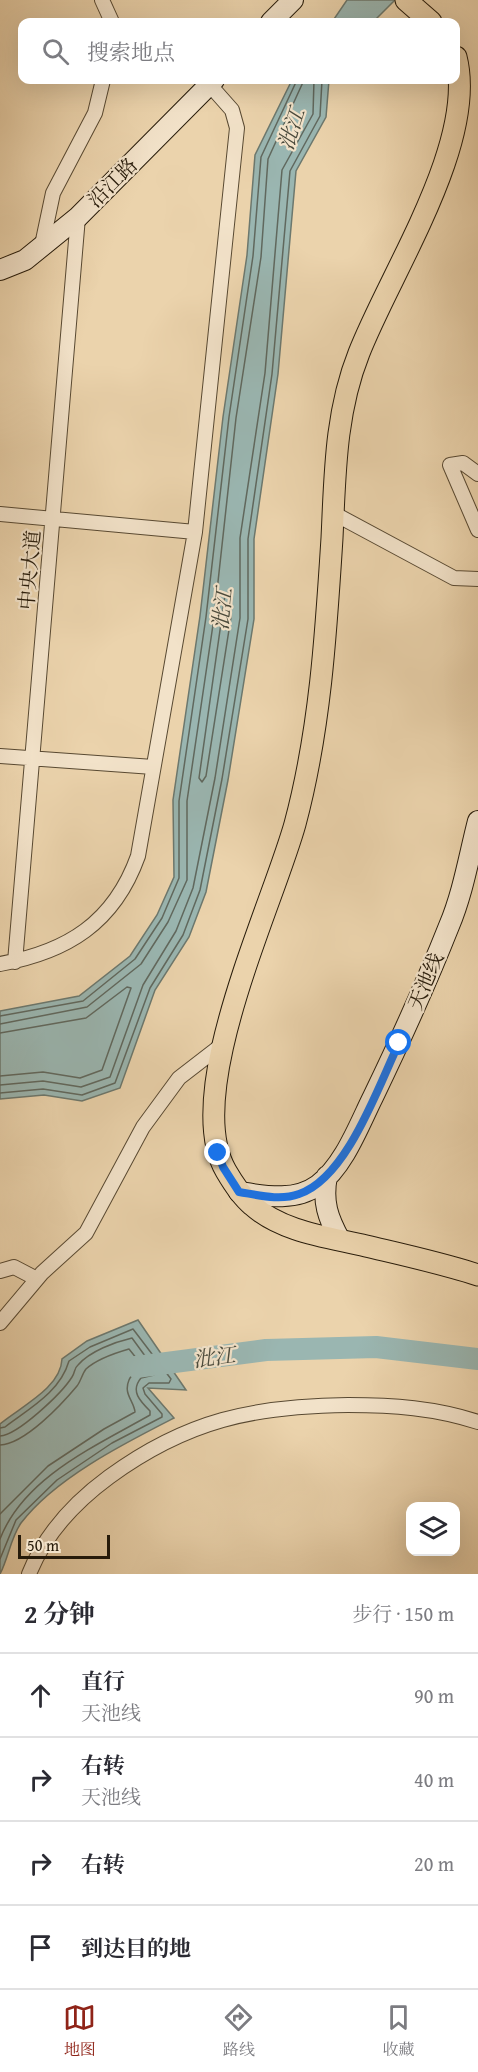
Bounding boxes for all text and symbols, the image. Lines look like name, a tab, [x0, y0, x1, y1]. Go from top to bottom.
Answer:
search box	[18, 18, 460, 84]
icon: search	[39, 35, 72, 68]
text: 搜索地点	[87, 36, 175, 68]
water label: 沘江	[270, 101, 313, 154]
street label: 沿江路	[81, 151, 143, 213]
street label: 中央大道	[11, 529, 47, 611]
water label: 沘江	[204, 584, 240, 632]
street label: 天池线	[400, 948, 450, 1014]
route start	[385, 1029, 411, 1055]
route end	[204, 1139, 230, 1165]
water label: 沘江	[191, 1339, 240, 1375]
map controls	[406, 1502, 460, 1556]
button: layers	[406, 1502, 460, 1556]
scale bar	[18, 1532, 110, 1560]
text: 50 m	[27, 1533, 59, 1557]
text: 2 分钟	[24, 1594, 95, 1633]
text: 步行 · 150 m	[352, 1599, 454, 1628]
text: 直行	[81, 1665, 125, 1697]
icon: ahead	[24, 1679, 57, 1712]
text: 90 m	[414, 1681, 454, 1710]
text: 天池线	[81, 1698, 141, 1727]
text: 右转	[81, 1749, 125, 1781]
icon: right	[24, 1763, 57, 1796]
text: 40 m	[414, 1765, 454, 1794]
text: 天池线	[81, 1782, 141, 1811]
icon: right	[24, 1847, 57, 1880]
text: 右转	[81, 1848, 125, 1880]
text: 20 m	[414, 1849, 454, 1878]
icon: arrive	[24, 1931, 57, 1964]
text: 到达目的地	[81, 1932, 191, 1964]
tab: 地图	[63, 2001, 96, 2061]
tab: 路线	[222, 2001, 255, 2061]
tab: 收藏	[382, 2001, 415, 2061]

